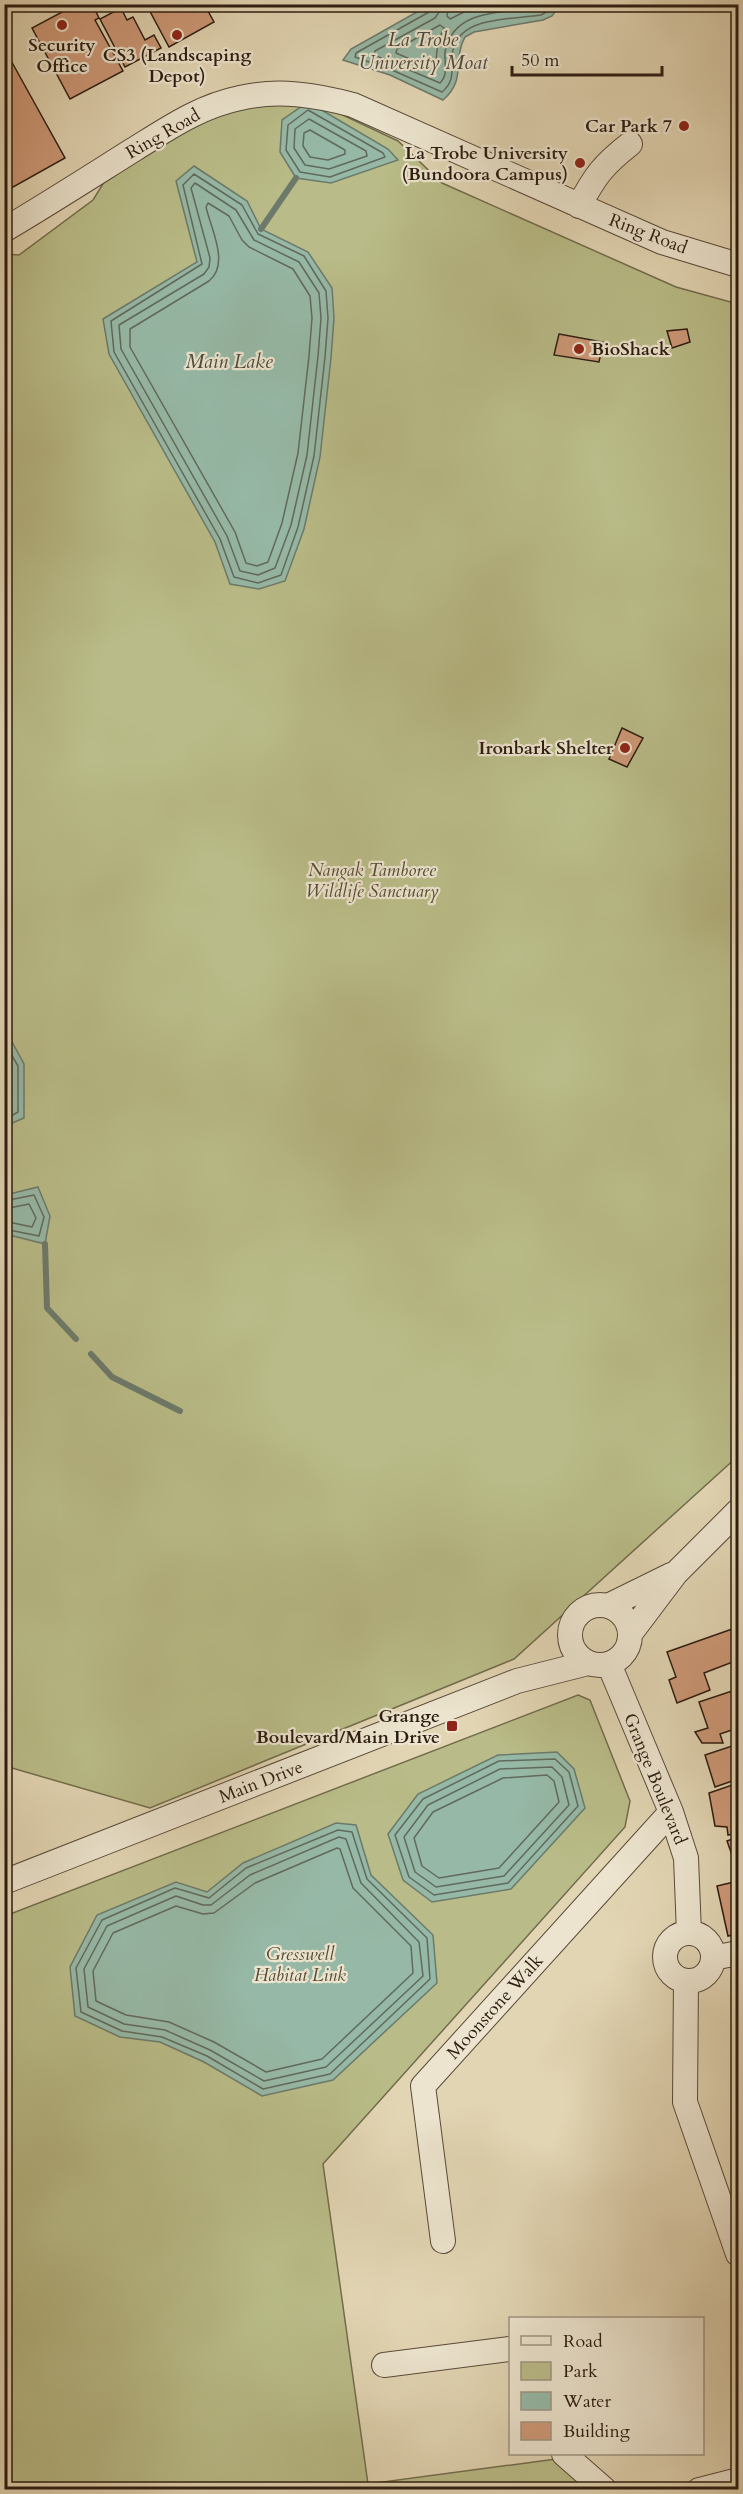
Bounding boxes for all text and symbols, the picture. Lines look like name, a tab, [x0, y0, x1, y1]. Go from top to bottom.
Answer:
marker: Security Office	[55, 18, 69, 32]
water label: La Trobe University Moat	[358, 26, 489, 76]
marker: CS3 (Landscaping Depot)	[170, 28, 184, 42]
place label: Security Office	[28, 33, 96, 79]
scale bar	[512, 39, 662, 77]
place label: CS3 (Landscaping Depot)	[103, 43, 251, 89]
text: 50 m	[521, 48, 560, 73]
street label: Ring Road	[121, 102, 205, 165]
place label: Car Park 7	[585, 114, 672, 139]
marker: Car Park 7	[677, 119, 691, 133]
place label: La Trobe University (Bundoora Campus)	[402, 141, 569, 187]
marker: La Trobe University (Bundoora Campus)	[573, 156, 587, 170]
street label: Ring Road	[605, 208, 691, 261]
place label: BioShack	[591, 337, 671, 362]
marker: BioShack	[572, 342, 586, 356]
water label: Main Lake	[185, 348, 273, 375]
place label: Ironbark Shelter	[478, 736, 614, 761]
marker: Ironbark Shelter	[618, 741, 632, 755]
park label: Nangak Tamboree Wildlife Sanctuary	[306, 858, 439, 904]
place label: Grange Boulevard/Main Drive	[256, 1704, 440, 1750]
street label: Grange Boulevard	[617, 1710, 693, 1849]
marker: Grange Boulevard/Main Drive	[445, 1719, 459, 1733]
street label: Main Drive	[215, 1754, 307, 1810]
park label: Gresswell Habitat Link	[254, 1942, 346, 1988]
street label: Moonstone Walk	[441, 1949, 549, 2065]
legend	[509, 2317, 704, 2455]
text: Road	[563, 2329, 603, 2354]
text: Park	[563, 2359, 598, 2384]
text: Water	[562, 2389, 612, 2414]
text: Building	[563, 2419, 631, 2444]

